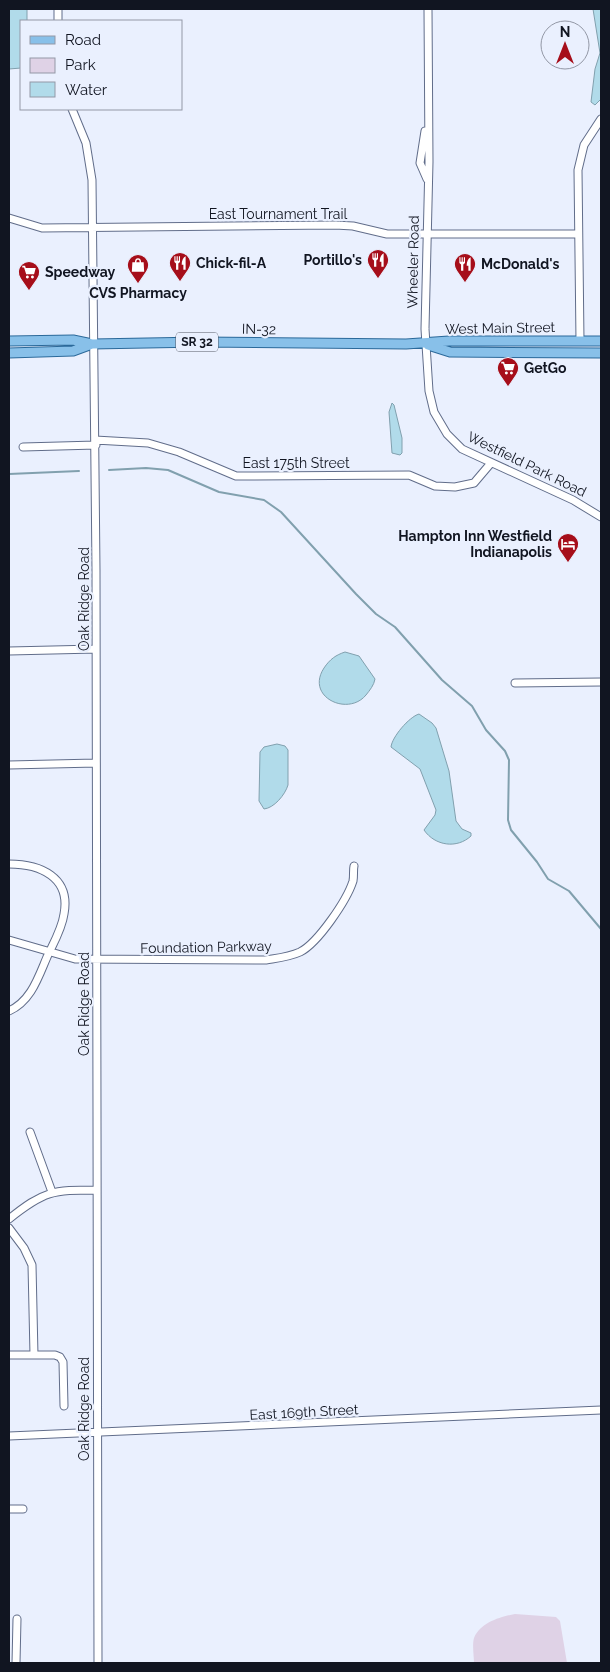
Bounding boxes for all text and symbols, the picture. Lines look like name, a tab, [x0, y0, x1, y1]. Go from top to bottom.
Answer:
legend	[20, 20, 182, 110]
north arrow	[540, 20, 590, 70]
text: N	[560, 24, 570, 40]
text: Road	[65, 31, 101, 49]
text: Park	[65, 56, 96, 74]
text: Water	[65, 81, 108, 99]
street label: East Tournament Trail	[209, 206, 348, 222]
street label: Wheeler Road	[404, 215, 422, 309]
restaurant icon: Portillo's	[366, 248, 390, 279]
restaurant icon: Chick-fil-A	[168, 251, 192, 282]
place label: Portillo's	[303, 252, 362, 268]
restaurant icon: McDonald's	[453, 252, 477, 283]
shop icon: CVS Pharmacy	[126, 253, 150, 284]
place label: Chick-fil-A	[196, 255, 267, 271]
place label: McDonald's	[481, 256, 560, 272]
supermarket icon: Speedway	[17, 260, 41, 291]
place label: Speedway	[45, 264, 115, 280]
place label: CVS Pharmacy	[89, 285, 187, 301]
street label: West Main Street	[445, 319, 556, 337]
street label: IN-32	[242, 321, 276, 337]
road number: SR 32	[176, 332, 218, 352]
supermarket icon: GetGo	[496, 356, 520, 387]
place label: GetGo	[524, 360, 567, 376]
street label: Westfield Park Road	[465, 428, 589, 500]
street label: East 175th Street	[242, 455, 350, 471]
place label: Hampton Inn Westfield Indianapolis	[398, 528, 552, 560]
hotel icon: Hampton Inn Westfield Indianapolis	[556, 532, 580, 563]
street label: Oak Ridge Road	[76, 547, 92, 651]
street label: Foundation Parkway	[140, 938, 272, 956]
street label: Oak Ridge Road	[76, 952, 92, 1056]
street label: Oak Ridge Road	[76, 1357, 92, 1461]
street label: East 169th Street	[249, 1401, 359, 1423]

